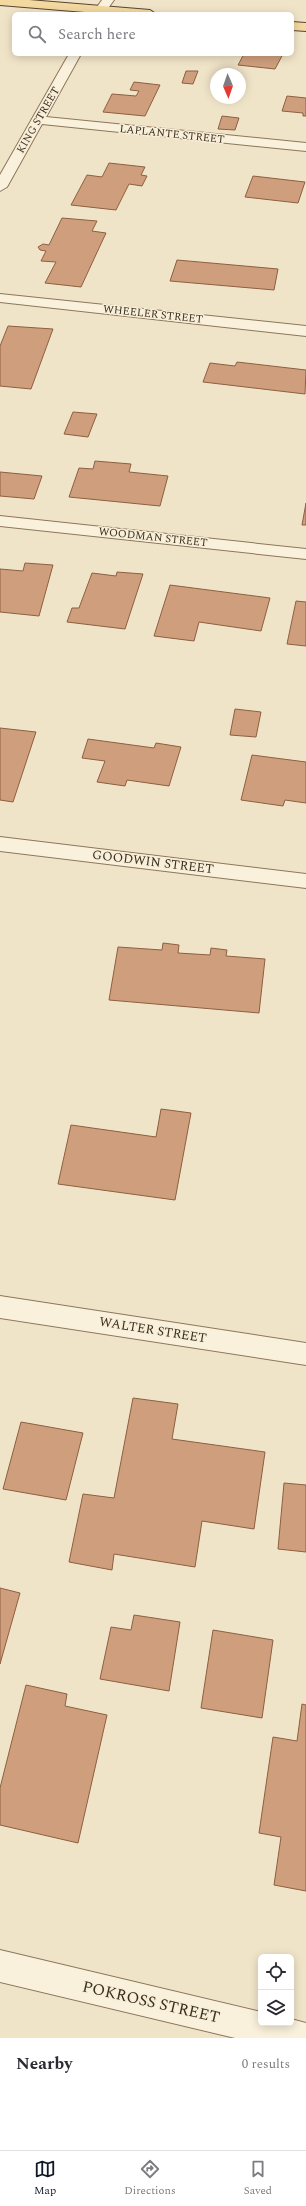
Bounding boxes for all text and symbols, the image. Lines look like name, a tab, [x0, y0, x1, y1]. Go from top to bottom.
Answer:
search box	[12, 12, 294, 56]
icon: search	[26, 23, 48, 45]
text: Search here	[58, 23, 136, 46]
north arrow	[210, 68, 246, 104]
street label: KING STREET	[12, 83, 64, 157]
street label: LAPLANTE STREET	[119, 120, 225, 148]
street label: WHEELER STREET	[102, 300, 204, 328]
street label: WOODMAN STREET	[98, 523, 208, 551]
street label: GOODWIN STREET	[91, 845, 215, 879]
street label: WALTER STREET	[98, 1312, 208, 1348]
map controls	[258, 1954, 294, 2026]
button: locate	[258, 1954, 294, 1990]
street label: POKROSS STREET	[80, 1974, 222, 2030]
button: layers	[258, 1990, 294, 2026]
text: Nearby	[16, 2051, 72, 2077]
text: 0 results	[242, 2054, 290, 2074]
tab: Map	[34, 2158, 56, 2199]
tab: Directions	[124, 2158, 176, 2199]
tab: Saved	[244, 2158, 272, 2199]

